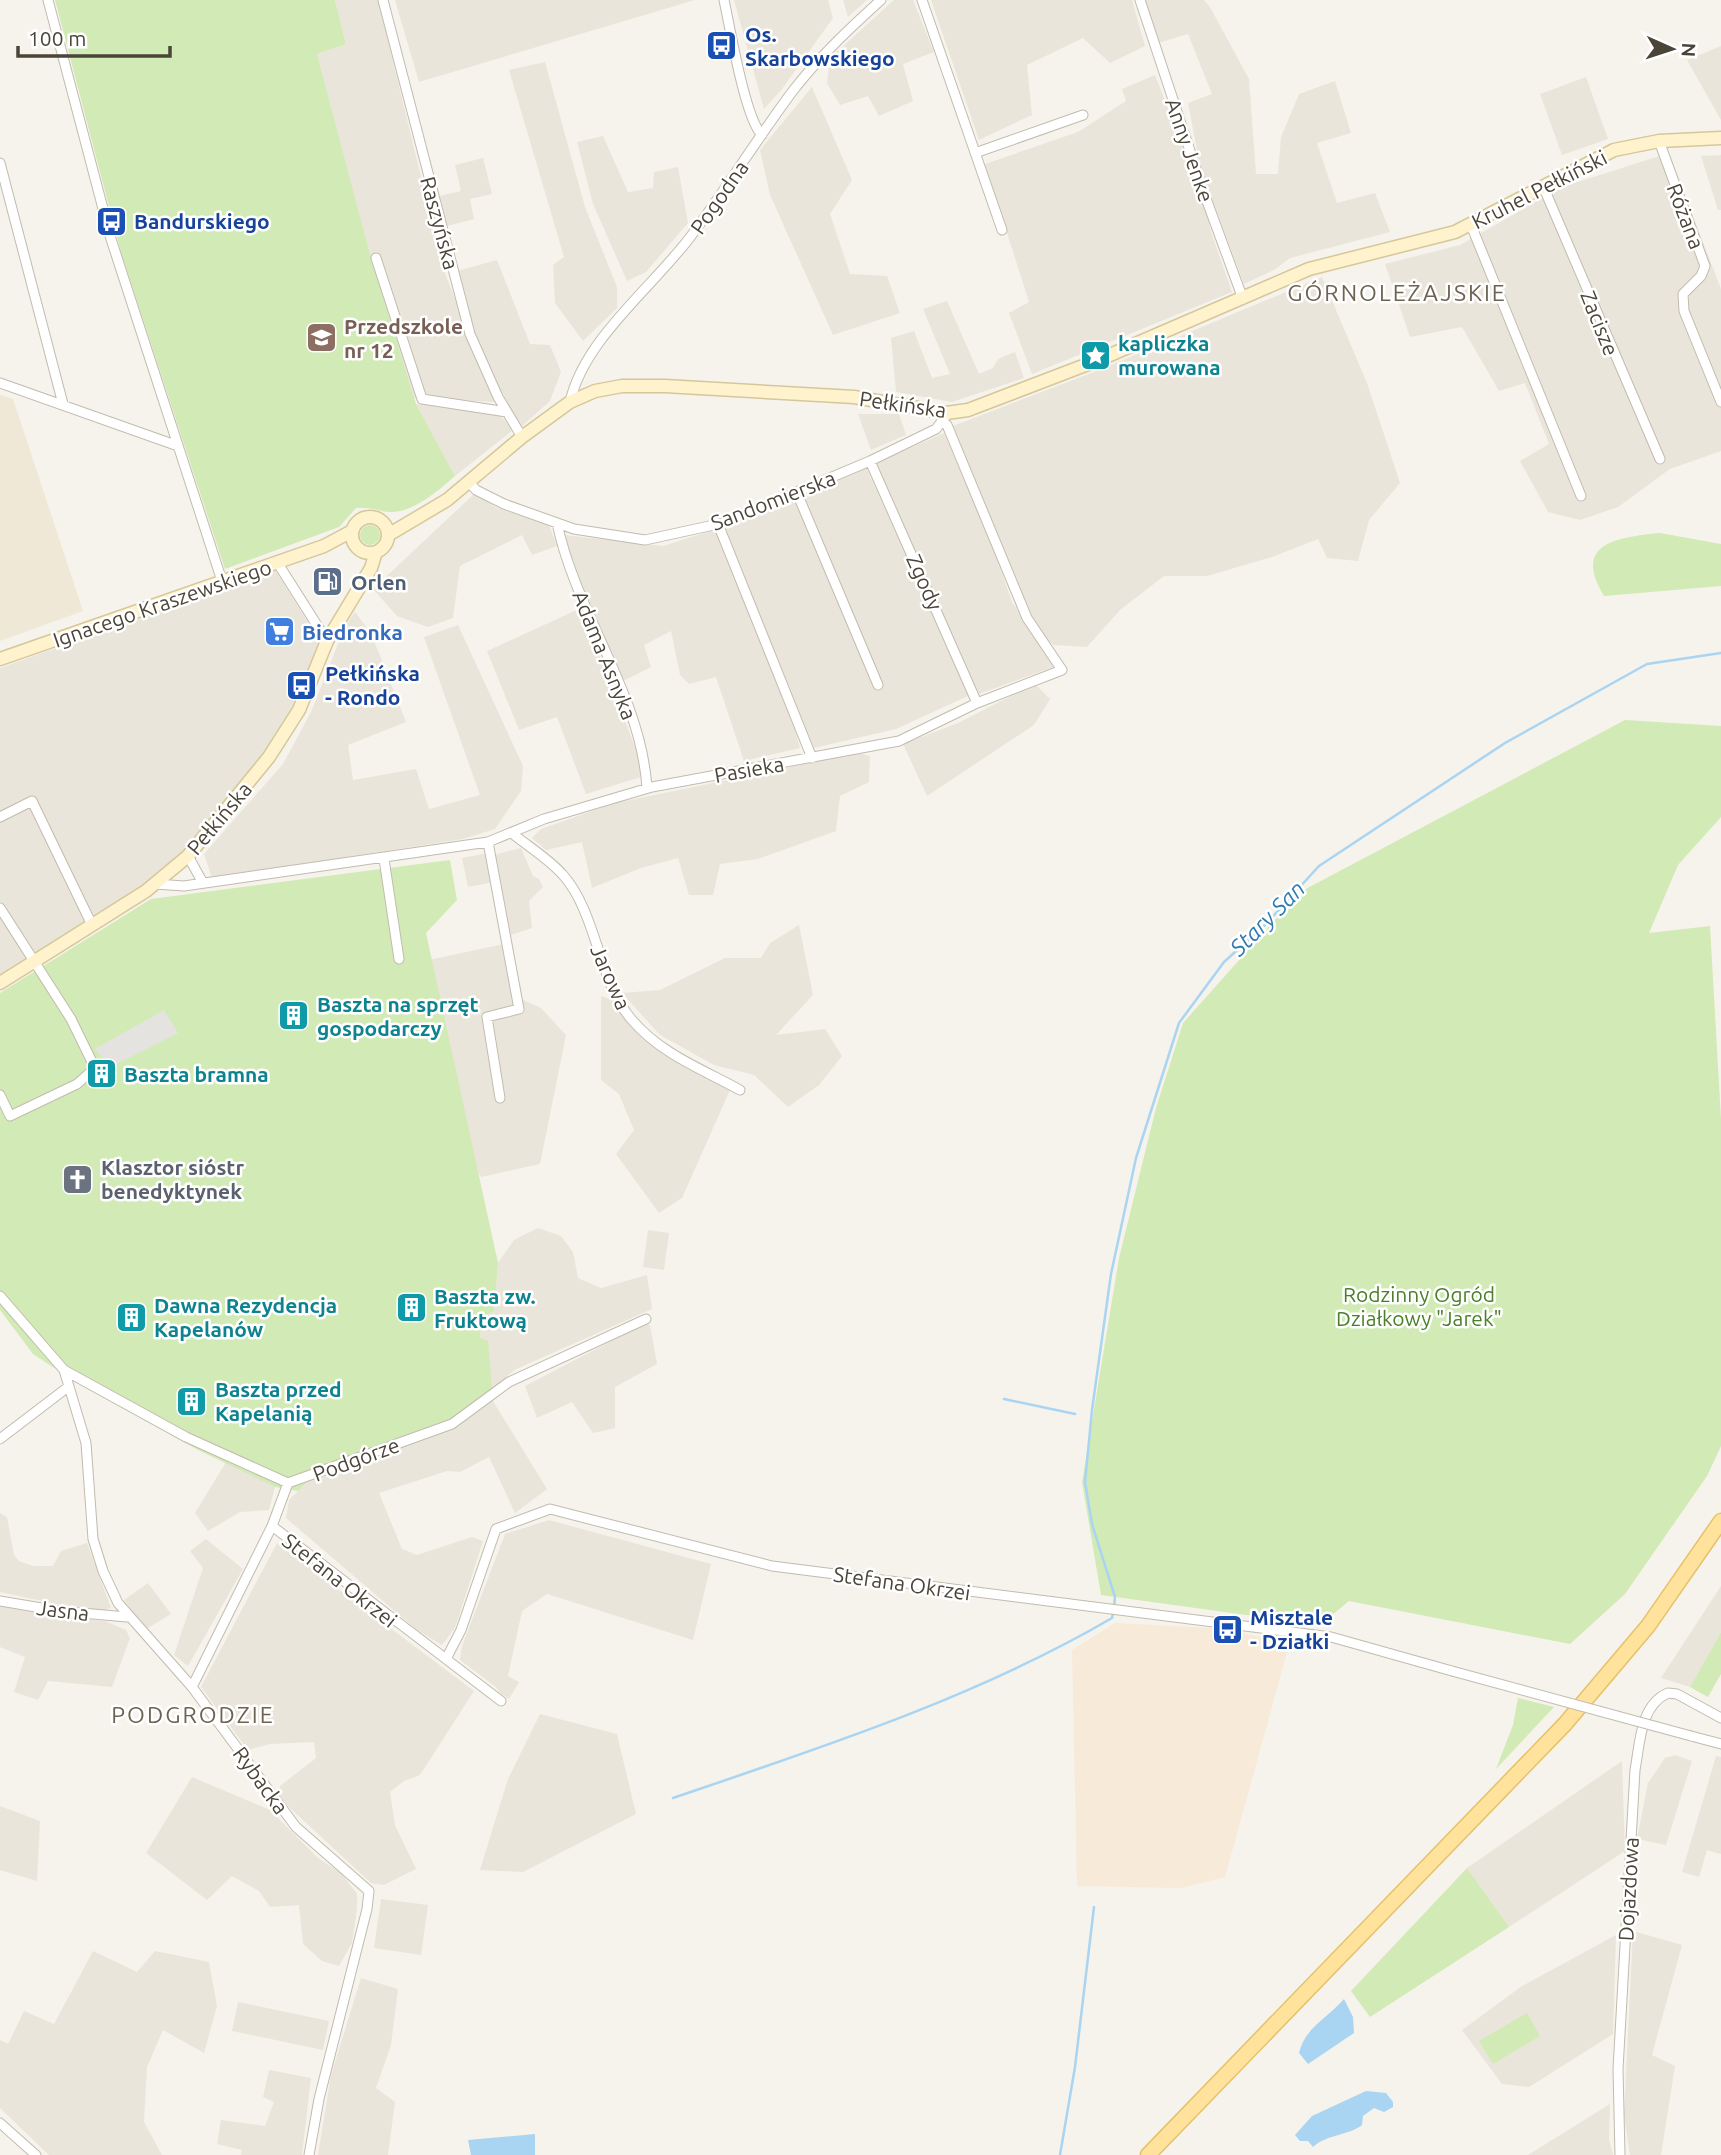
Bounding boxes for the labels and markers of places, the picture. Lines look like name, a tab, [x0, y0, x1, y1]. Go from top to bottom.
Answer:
place label: Os. Skarbowskiego	[745, 22, 895, 70]
bus stop icon: Os. Skarbowskiego	[705, 29, 739, 63]
bus stop icon: Bandurskiego	[94, 204, 128, 238]
place label: Bandurskiego	[134, 209, 270, 233]
place label: Przedszkole nr 12	[344, 314, 463, 362]
school or university icon: Przedszkole nr 12	[304, 321, 338, 355]
place label: kapliczka murowana	[1118, 331, 1221, 379]
place icon: kapliczka murowana	[1078, 338, 1112, 372]
fuel station icon: Orlen	[311, 565, 345, 599]
place label: Orlen	[351, 570, 407, 594]
supermarket icon: Biedronka	[262, 615, 296, 649]
place label: Biedronka	[302, 620, 403, 644]
place label: Pełkińska - Rondo	[325, 661, 420, 709]
bus stop icon: Pełkińska - Rondo	[285, 668, 319, 702]
place label: Baszta na sprzęt gospodarczy	[317, 992, 479, 1040]
building icon: Baszta na sprzęt gospodarczy	[277, 999, 311, 1033]
building icon: Baszta bramna	[84, 1057, 118, 1091]
place label: Baszta bramna	[124, 1062, 269, 1086]
place label: Klasztor sióstr benedyktynek	[101, 1155, 244, 1203]
church icon: Klasztor sióstr benedyktynek	[61, 1162, 95, 1196]
place label: Baszta zw. Fruktową	[434, 1284, 536, 1332]
building icon: Baszta zw. Fruktową	[394, 1291, 428, 1325]
place label: Dawna Rezydencja Kapelanów	[154, 1293, 337, 1341]
building icon: Dawna Rezydencja Kapelanów	[114, 1300, 148, 1334]
place label: Baszta przed Kapelanią	[215, 1377, 342, 1425]
building icon: Baszta przed Kapelanią	[175, 1384, 209, 1418]
place label: Misztale - Działki	[1250, 1605, 1333, 1653]
bus stop icon: Misztale - Działki	[1210, 1612, 1244, 1646]

